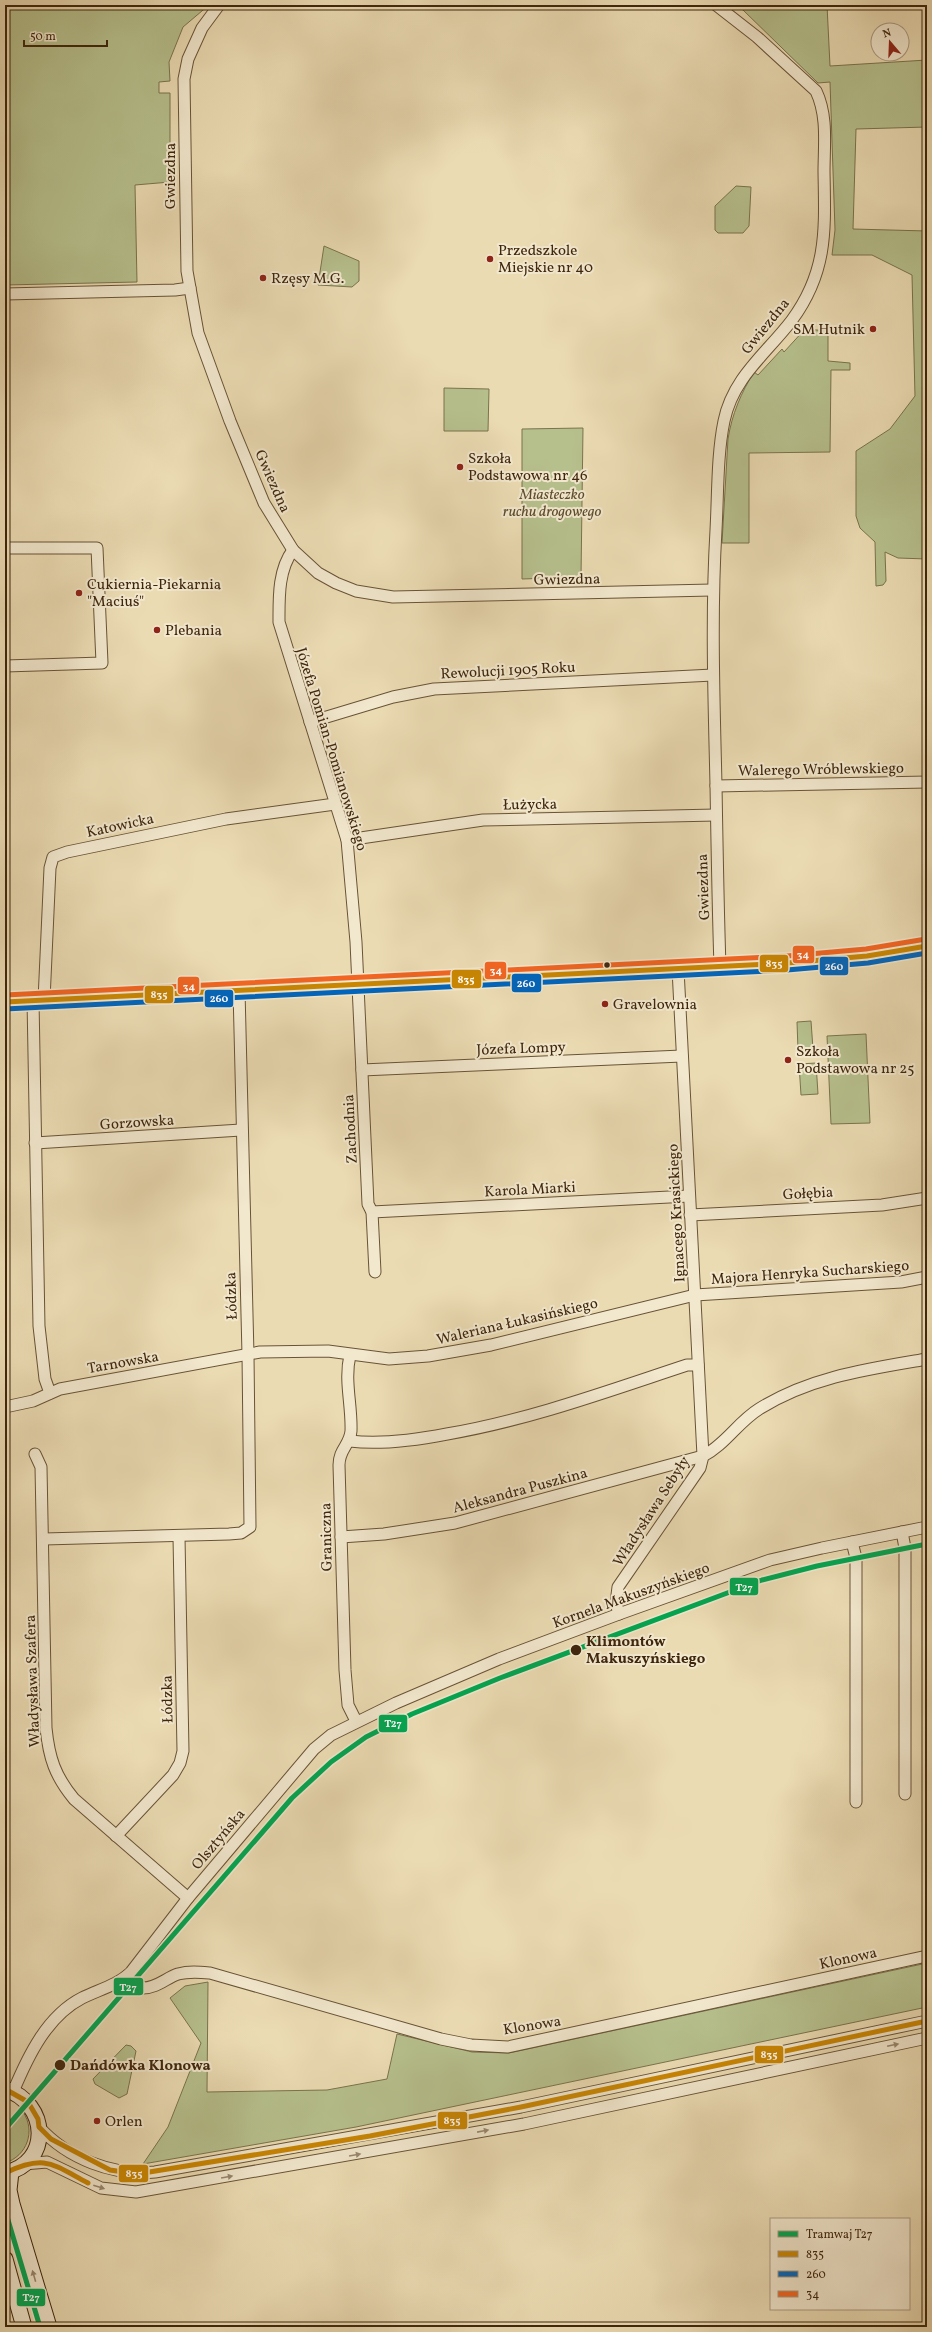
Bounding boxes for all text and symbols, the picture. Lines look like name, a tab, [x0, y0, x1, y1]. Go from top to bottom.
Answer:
scale bar	[24, 22, 107, 48]
north arrow	[870, 22, 910, 62]
text: N	[881, 26, 893, 42]
text: 50 m	[30, 29, 56, 45]
street label: Gwiezdna	[161, 143, 182, 209]
place label: Przedszkole Miejskie nr 40	[498, 241, 593, 279]
marker: Przedszkole Miejskie nr 40	[485, 254, 495, 264]
place label: Rzęsy M.G.	[271, 269, 344, 290]
marker: Rzęsy M.G.	[258, 273, 268, 283]
street label: Gwiezdna	[737, 294, 795, 359]
place label: SM Hutnik	[793, 320, 865, 341]
marker: SM Hutnik	[868, 324, 878, 334]
street label: Gwiezdna	[248, 447, 295, 516]
place label: Szkoła Podstawowa nr 46	[468, 449, 588, 487]
marker: Szkoła Podstawowa nr 46	[455, 462, 465, 472]
park label: Miasteczko ruchu drogowego	[503, 485, 601, 523]
street label: Gwiezdna	[534, 569, 601, 592]
place label: Cukiernia-Piekarnia "Maciuś"	[87, 575, 221, 613]
marker: Cukiernia-Piekarnia "Maciuś"	[74, 588, 84, 598]
place label: Plebania	[165, 621, 222, 642]
marker: Plebania	[152, 625, 162, 635]
street label: Józefa Pomian-Pomianowskiego	[290, 645, 372, 854]
street label: Rewolucji 1905 Roku	[440, 657, 576, 686]
street label: Walerego Wróblewskiego	[738, 759, 904, 782]
street label: Łużycka	[503, 795, 557, 816]
street label: Katowicka	[85, 809, 156, 844]
street label: Gwiezdna	[693, 853, 716, 921]
line badge: 34	[792, 945, 815, 964]
text: 34	[797, 948, 809, 963]
line badge: 835	[759, 954, 789, 973]
line badge: 260	[819, 956, 849, 976]
text: 835	[766, 957, 782, 972]
unlabelled marker	[602, 960, 612, 970]
text: 260	[825, 960, 843, 975]
line badge: 34	[484, 961, 507, 980]
text: 34	[490, 964, 502, 979]
line badge: 835	[451, 969, 482, 989]
text: 835	[458, 973, 474, 988]
line badge: 260	[511, 973, 542, 993]
line badge: 34	[177, 976, 200, 995]
text: 260	[517, 977, 535, 992]
text: 34	[183, 980, 195, 995]
line badge: 835	[144, 985, 174, 1004]
text: 835	[151, 988, 167, 1003]
line badge: 260	[204, 989, 234, 1008]
text: 260	[210, 992, 228, 1007]
place label: Gravelownia	[613, 995, 697, 1016]
marker: Gravelownia	[600, 999, 610, 1009]
street label: Józefa Lompy	[476, 1037, 566, 1062]
place label: Szkoła Podstawowa nr 25	[796, 1042, 914, 1080]
marker: Szkoła Podstawowa nr 25	[783, 1055, 793, 1065]
street label: Zachodnia	[339, 1094, 364, 1164]
street label: Gorzowska	[99, 1110, 175, 1137]
street label: Ignacego Krasickiego	[663, 1143, 692, 1283]
street label: Karola Miarki	[484, 1178, 576, 1203]
street label: Gołębia	[782, 1183, 834, 1206]
street label: Majora Henryka Sucharskiego	[710, 1256, 910, 1291]
street label: Łódzka	[221, 1272, 244, 1320]
street label: Waleriana Łukasińskiego	[435, 1294, 600, 1351]
street label: Tarnowska	[86, 1347, 161, 1380]
street label: Władysława Sebyły	[609, 1453, 696, 1571]
street label: Aleksandra Puszkina	[451, 1463, 590, 1520]
street label: Graniczna	[316, 1502, 339, 1572]
street label: Kornela Makuszyńskiego	[550, 1558, 713, 1635]
line badge: T27	[729, 1577, 759, 1596]
text: T27	[735, 1581, 753, 1596]
street label: Władysława Szafera	[21, 1614, 46, 1748]
place label: Klimontów Makuszyńskiego	[586, 1632, 706, 1670]
marker: Klimontów Makuszyńskiego	[569, 1643, 583, 1657]
street label: Łódzka	[158, 1675, 179, 1723]
line badge: T27	[378, 1714, 408, 1733]
text: T27	[384, 1717, 402, 1732]
street label: Olsztyńska	[187, 1805, 251, 1875]
street label: Klonowa	[818, 1943, 879, 1976]
line badge: T27	[113, 1977, 144, 1996]
text: T27	[119, 1981, 137, 1996]
street label: Klonowa	[502, 2012, 563, 2041]
one-way arrow	[887, 2041, 899, 2047]
line badge: 835	[754, 2045, 784, 2064]
text: 835	[761, 2048, 777, 2063]
place label: Dańdówka Klonowa	[70, 2056, 211, 2077]
marker: Dańdówka Klonowa	[53, 2058, 67, 2072]
line badge: 835	[437, 2111, 468, 2130]
place label: Orlen	[105, 2112, 143, 2133]
text: 835	[444, 2114, 460, 2129]
marker: Orlen	[92, 2116, 102, 2126]
one-way arrow	[477, 2128, 489, 2134]
one-way arrow	[349, 2152, 362, 2158]
line badge: 835	[118, 2164, 149, 2183]
text: 835	[126, 2167, 142, 2182]
one-way arrow	[221, 2174, 234, 2180]
one-way arrow	[94, 2184, 106, 2190]
legend	[770, 2218, 910, 2310]
text: Tramwaj T27	[806, 2227, 873, 2243]
text: 835	[806, 2247, 824, 2263]
text: 260	[806, 2267, 826, 2283]
one-way arrow	[31, 2270, 37, 2282]
text: 34	[806, 2287, 819, 2303]
line badge: T27	[16, 2288, 46, 2307]
text: T27	[22, 2291, 40, 2306]

